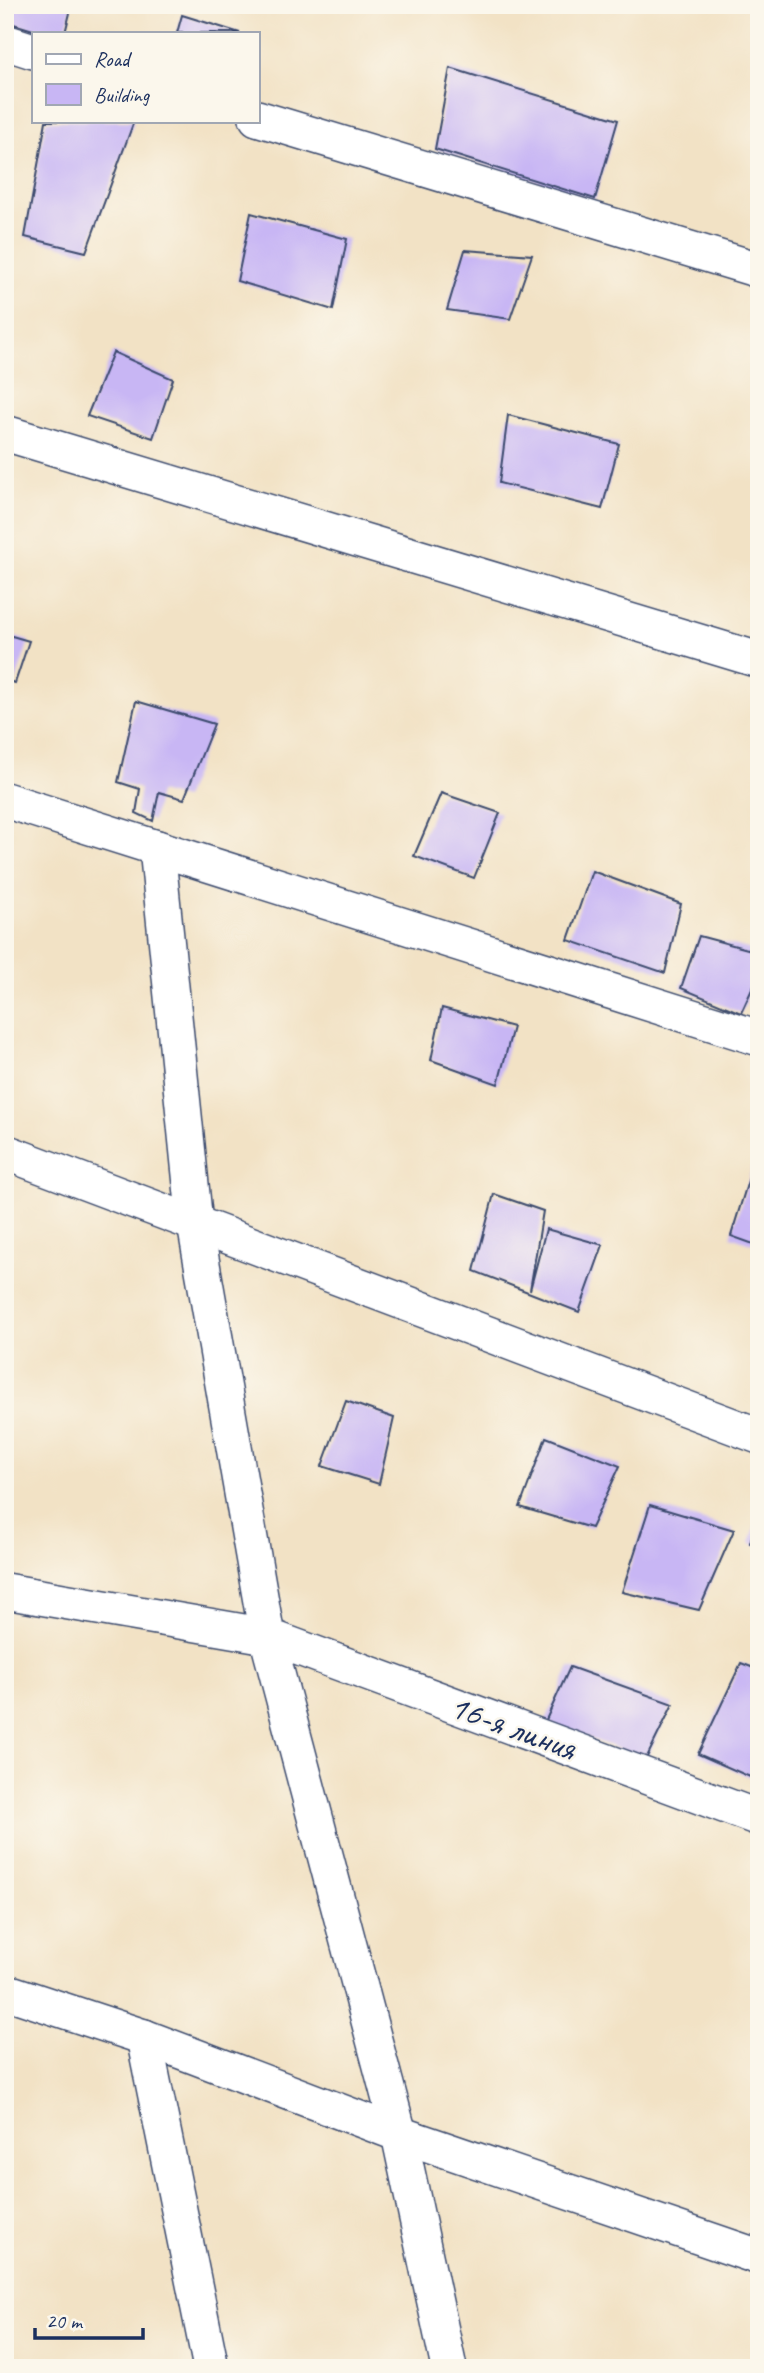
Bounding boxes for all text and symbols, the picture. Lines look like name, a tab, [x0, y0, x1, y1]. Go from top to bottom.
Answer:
legend	[32, 32, 259, 122]
text: Road	[94, 46, 133, 72]
text: Building	[94, 82, 151, 108]
street label: 16-я линия	[444, 1683, 584, 1771]
scale bar	[35, 2296, 144, 2340]
text: 20 m	[46, 2308, 84, 2334]

